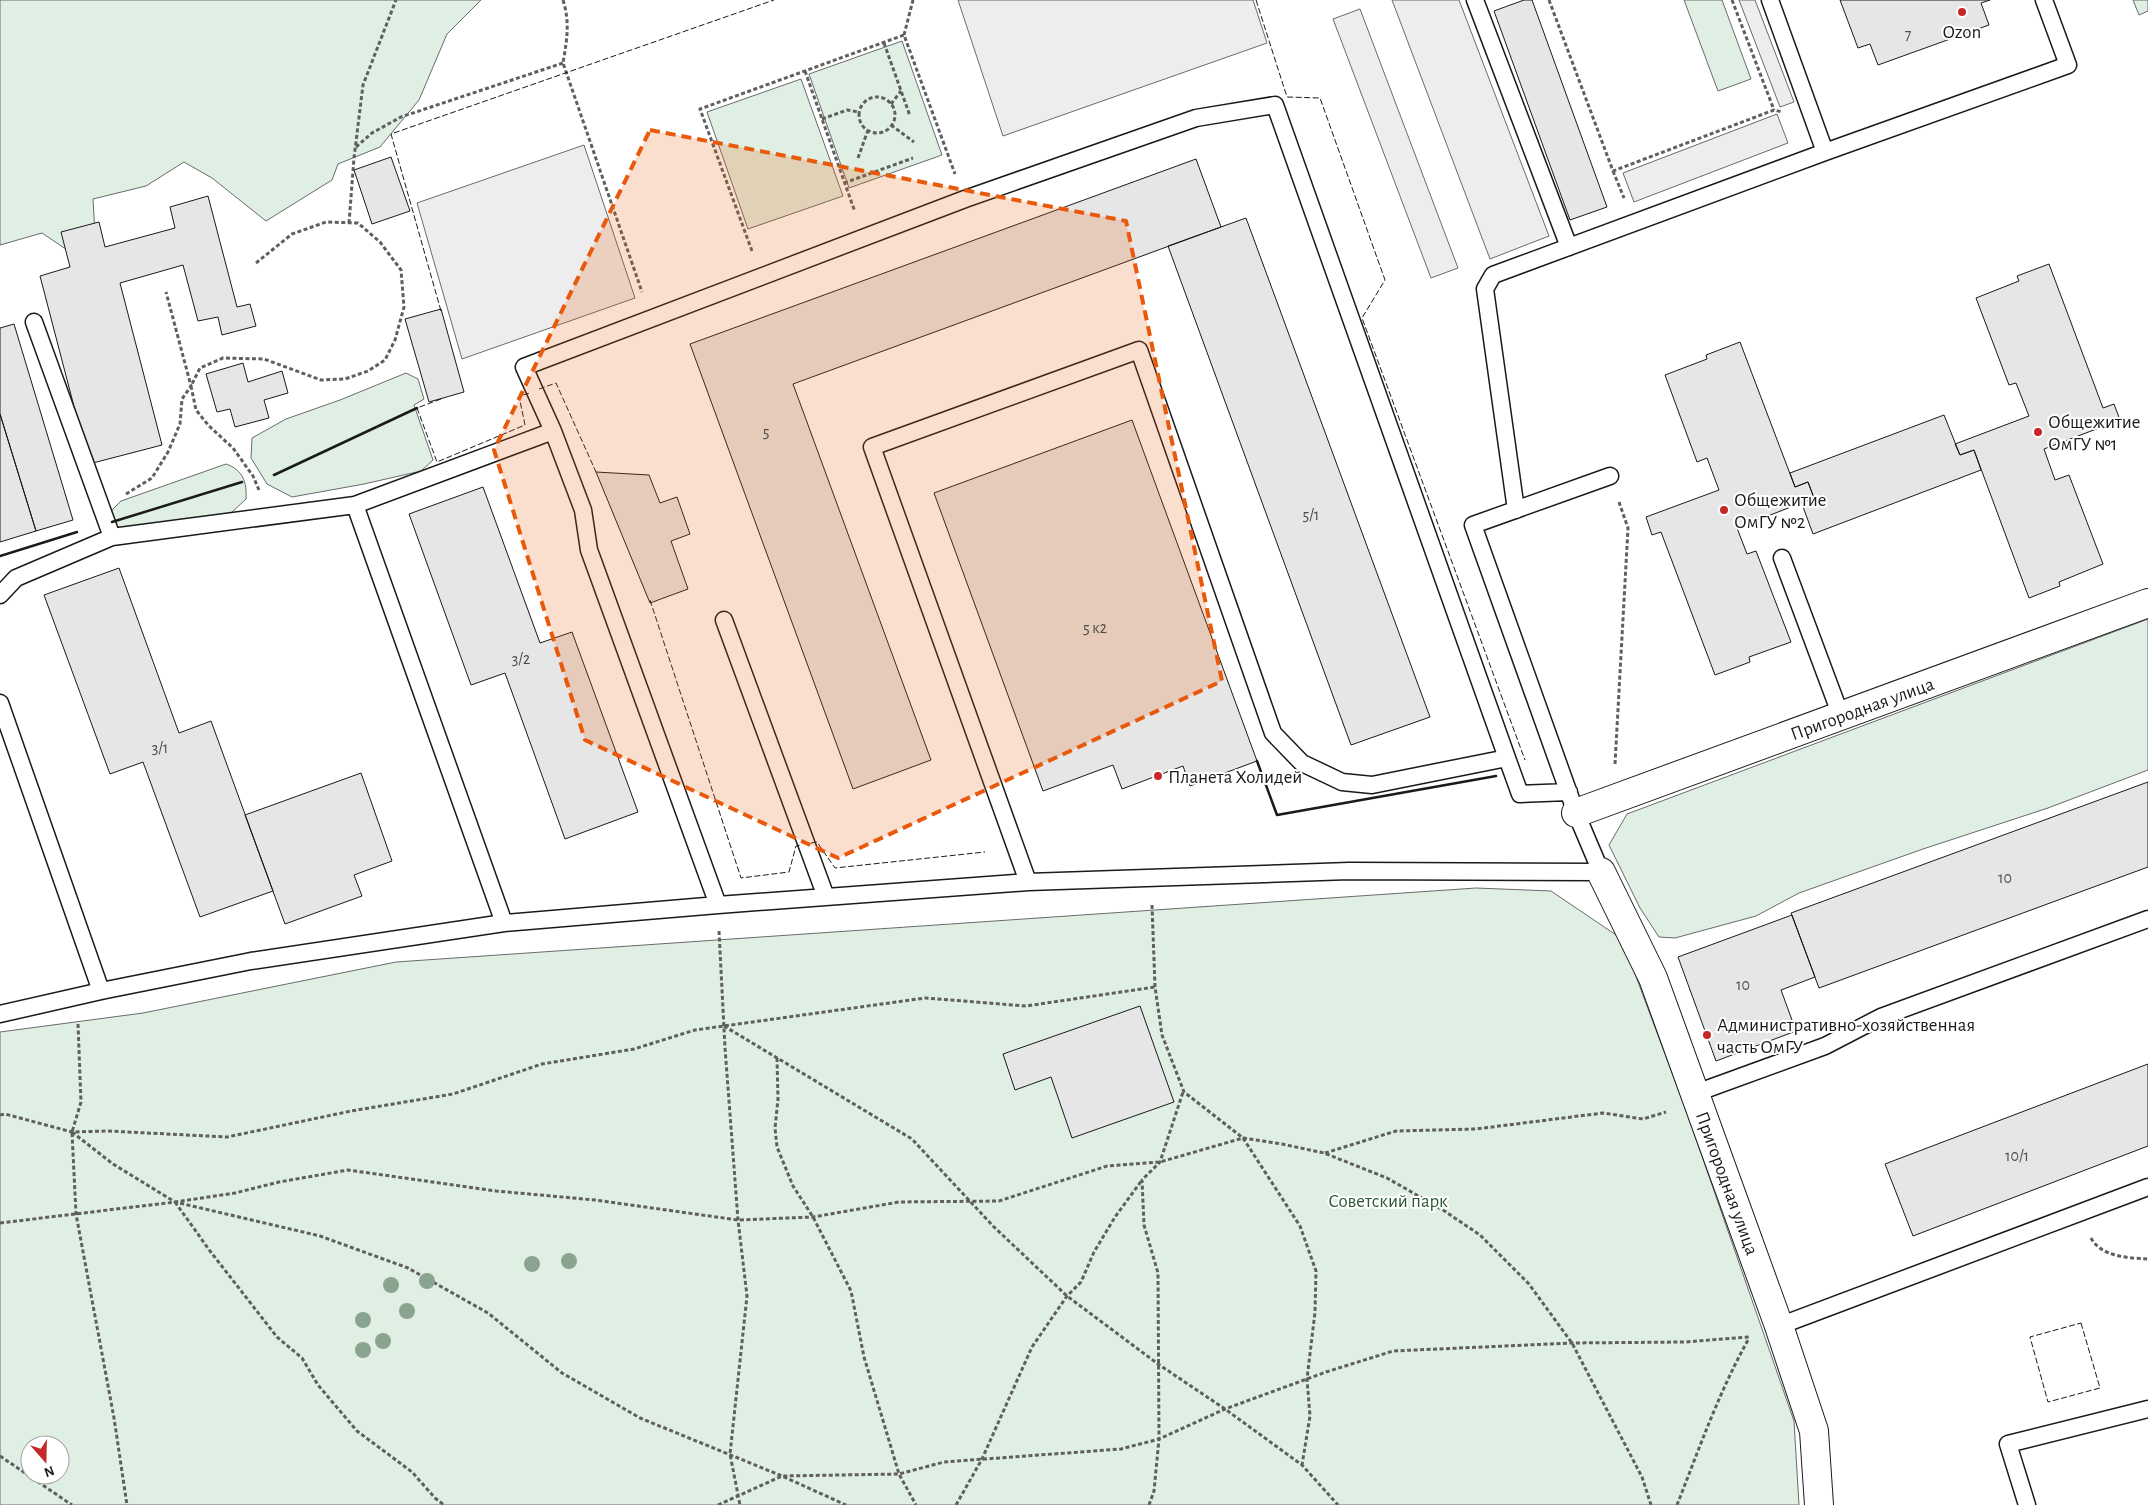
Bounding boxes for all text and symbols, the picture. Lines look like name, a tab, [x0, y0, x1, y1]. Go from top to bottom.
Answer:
marker: Ozon	[1956, 6, 1968, 18]
place label: Ozon	[1943, 23, 1981, 42]
house number: 7	[1905, 27, 1912, 43]
place label: Общежитие ОмГУ №1	[2048, 413, 2141, 454]
house number: 5	[763, 424, 769, 440]
marker: Общежитие ОмГУ №1	[2032, 426, 2044, 438]
place label: Общежитие ОмГУ №2	[1734, 491, 1827, 532]
marker: Общежитие ОмГУ №2	[1718, 504, 1730, 516]
house number: 5/1	[1303, 507, 1319, 523]
house number: 5 к2	[1083, 620, 1107, 636]
house number: 3/2	[512, 651, 530, 667]
street label: Пригородная улица	[1788, 675, 1937, 744]
house number: 3/1	[152, 740, 168, 756]
place label: Планета Холидей	[1168, 768, 1302, 787]
marker: Планета Холидей	[1152, 770, 1164, 782]
house number: 10	[1998, 870, 2012, 886]
house number: 10	[1736, 977, 1750, 993]
place label: Административно-хозяйственная часть ОмГУ	[1717, 1016, 1975, 1057]
marker: Административно-хозяйственная часть ОмГУ	[1701, 1029, 1713, 1041]
street label: Пригородная улица	[1692, 1109, 1761, 1258]
house number: 10/1	[2005, 1148, 2029, 1164]
park label: Советский парк	[1328, 1192, 1448, 1211]
north arrow	[20, 1435, 70, 1485]
text: N	[42, 1463, 56, 1480]

